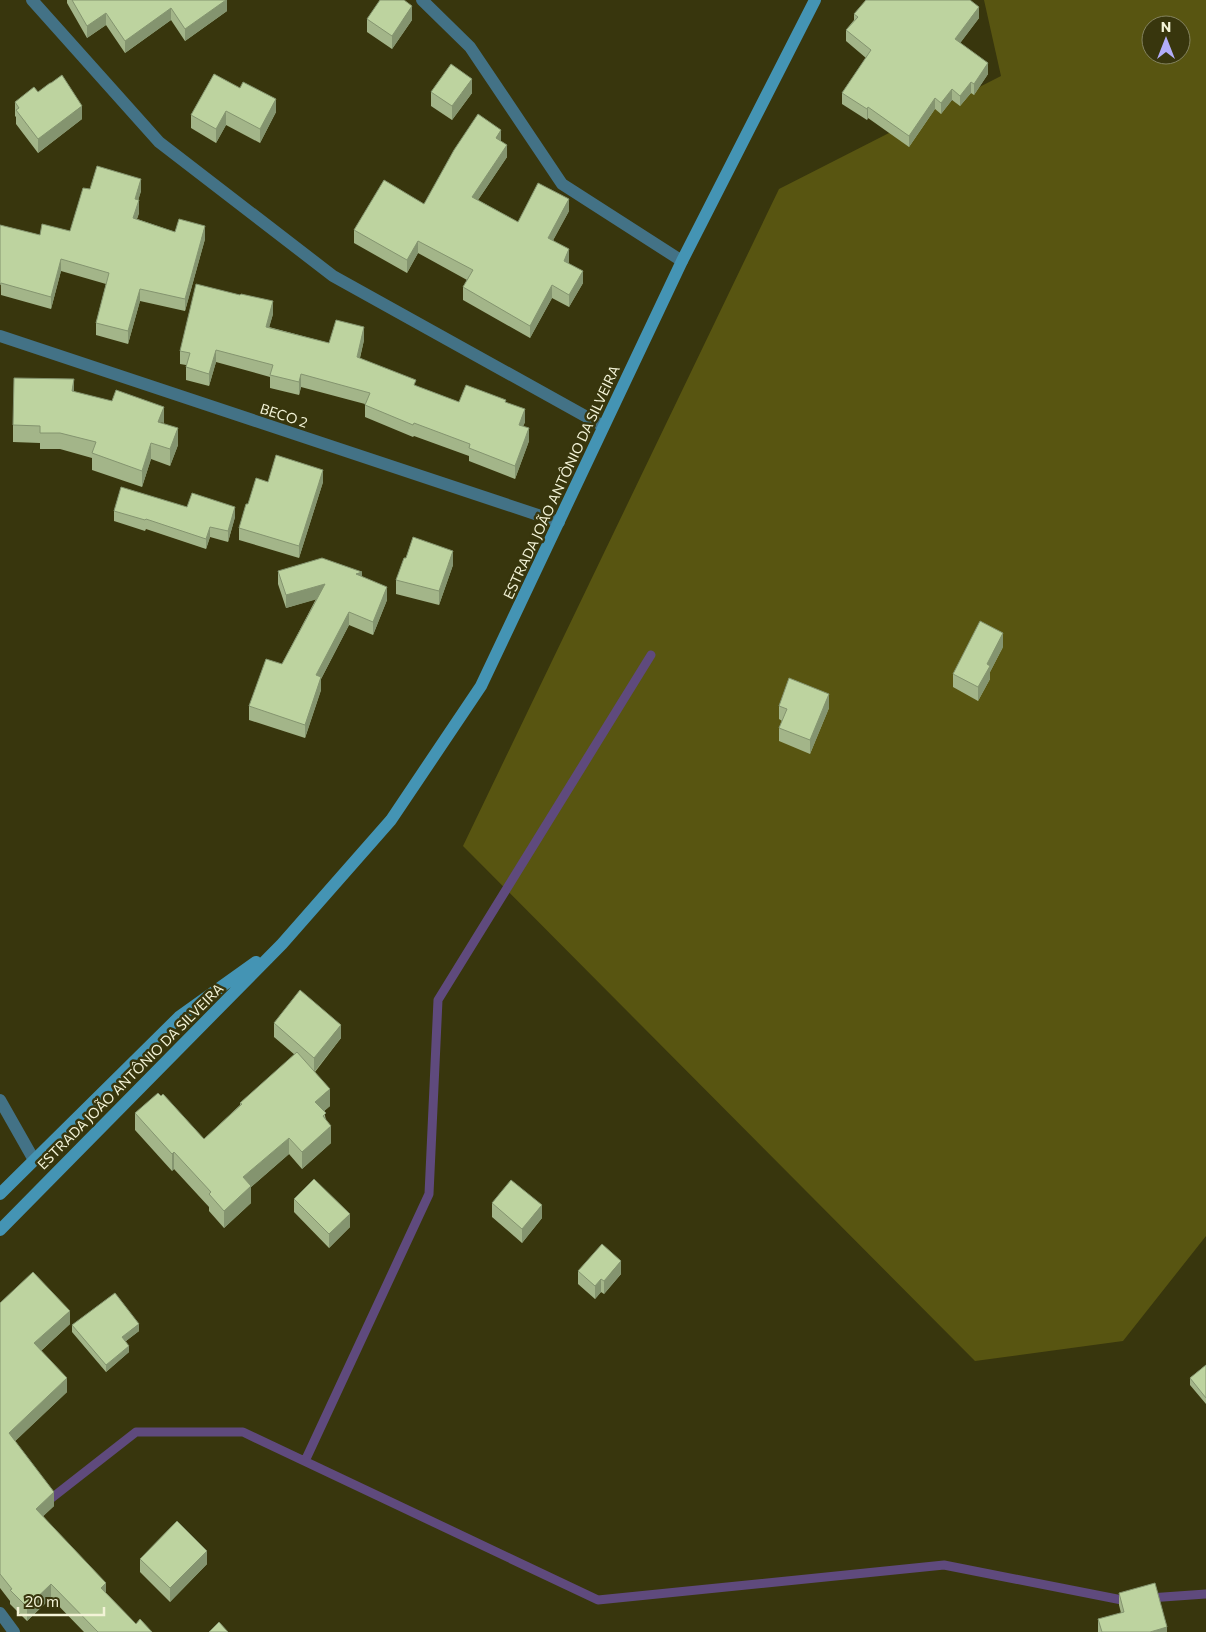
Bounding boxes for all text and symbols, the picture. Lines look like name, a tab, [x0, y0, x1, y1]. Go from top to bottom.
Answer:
north arrow	[1141, 15, 1191, 65]
text: N	[1161, 18, 1171, 35]
street label: ESTRADA JOÃO ANTÔNIO DA SILVEIRA	[499, 362, 623, 602]
street label: BECO 2	[258, 399, 310, 431]
street label: ESTRADA JOÃO ANTÔNIO DA SILVEIRA	[34, 979, 227, 1172]
scale bar	[18, 1584, 104, 1616]
text: 20 m	[25, 1592, 59, 1610]

